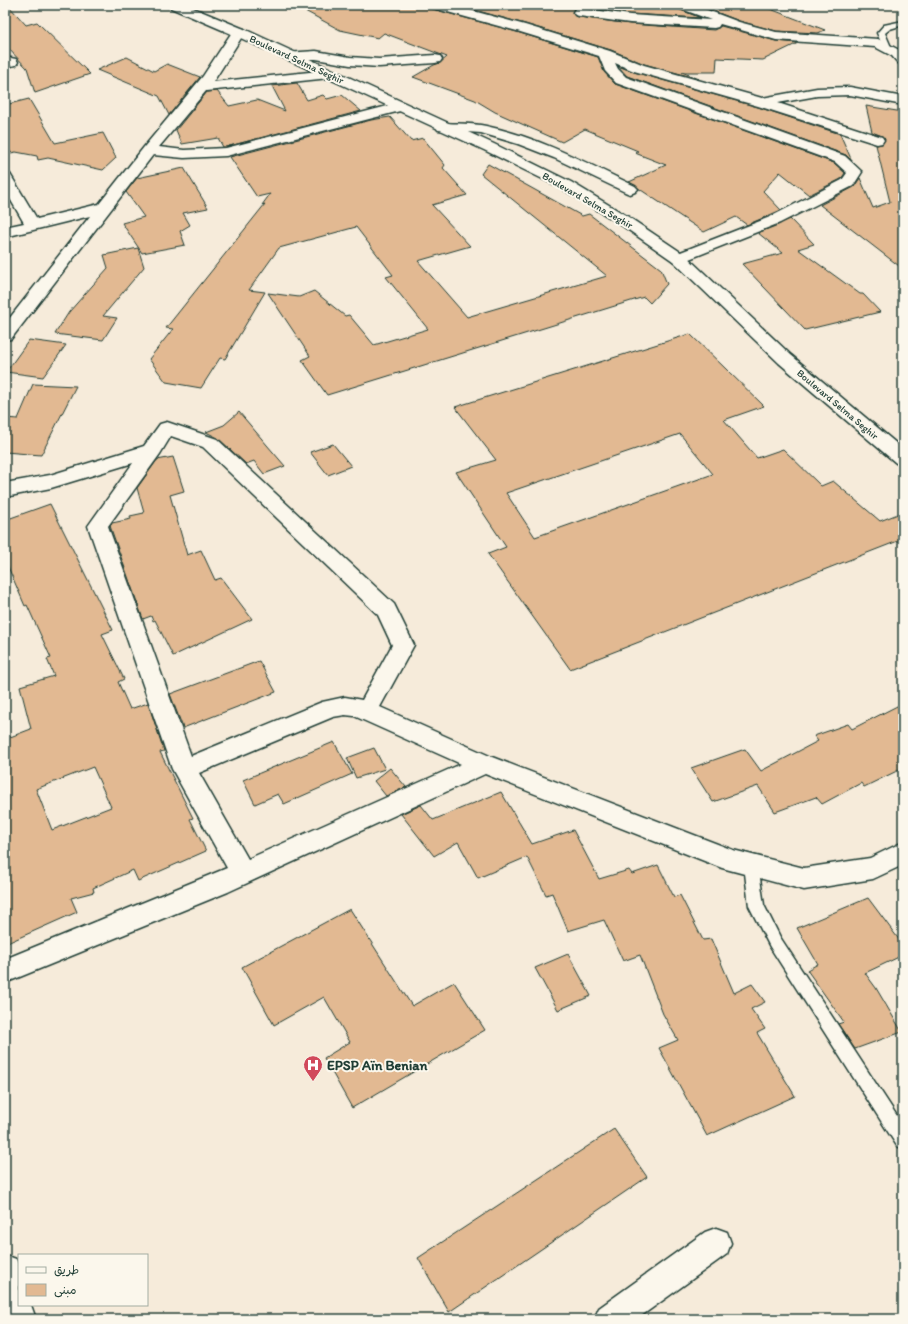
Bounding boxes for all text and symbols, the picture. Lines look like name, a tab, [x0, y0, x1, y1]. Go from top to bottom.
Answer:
street label: Boulevard Selma Seghir	[248, 32, 346, 87]
street label: Boulevard Selma Seghir	[540, 169, 635, 232]
street label: Boulevard Selma Seghir	[794, 366, 881, 442]
hospital icon: EPSP Aïn Benian	[302, 1054, 324, 1082]
place label: EPSP Aïn Benian	[327, 1057, 428, 1074]
legend	[18, 1254, 148, 1306]
text: طريق	[54, 1263, 79, 1277]
text: مبنى	[54, 1283, 77, 1298]

